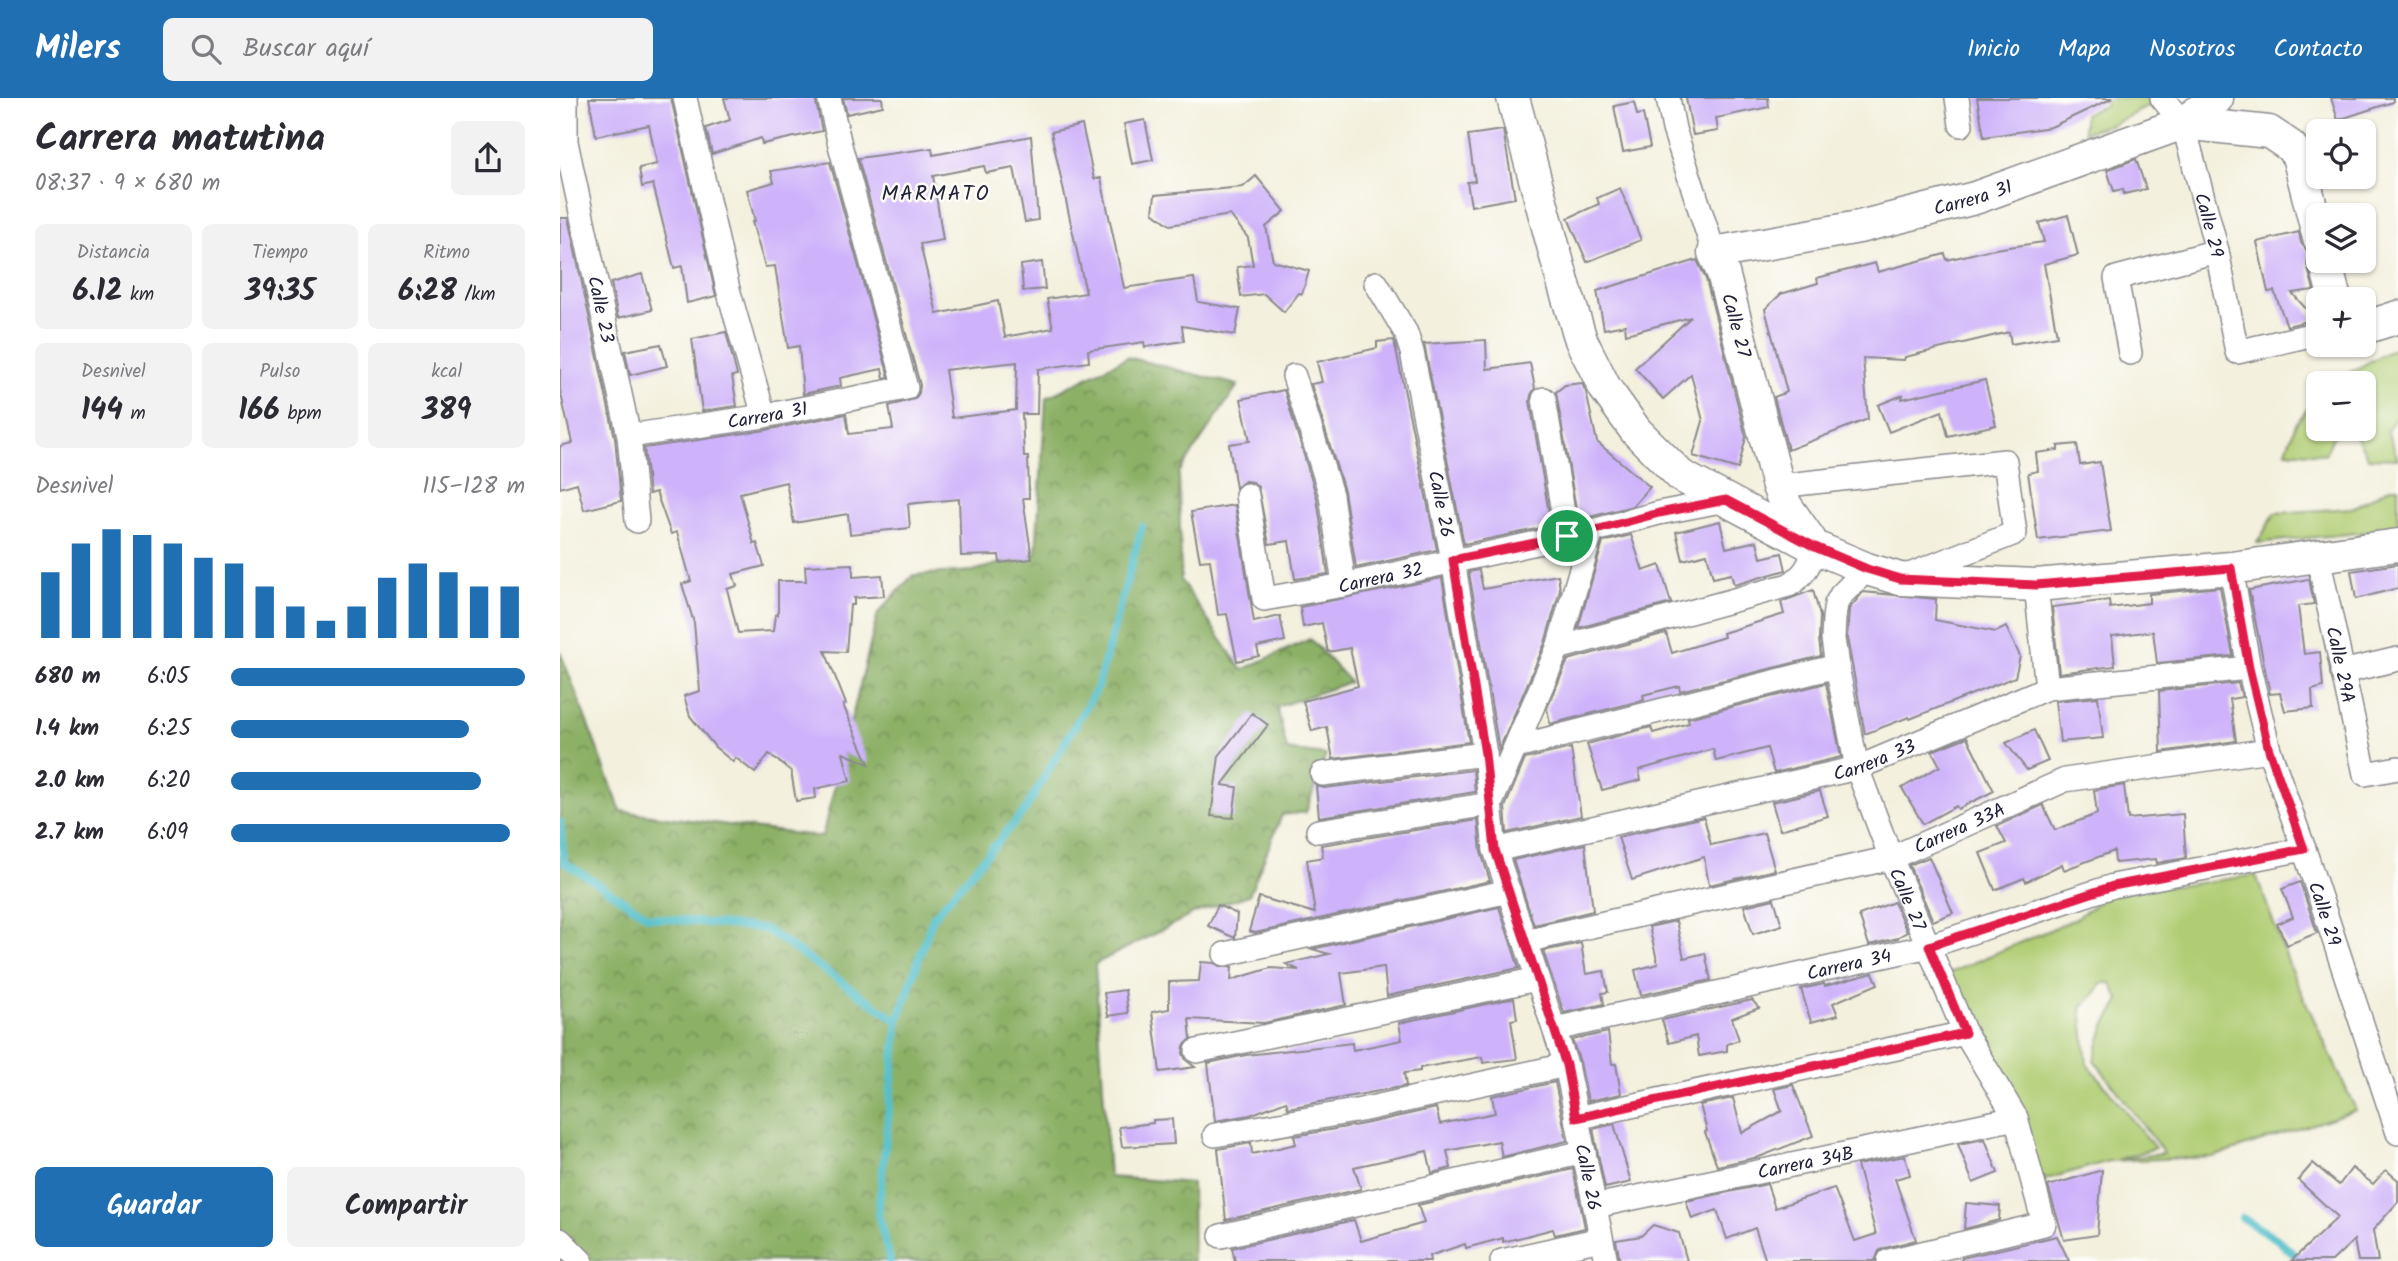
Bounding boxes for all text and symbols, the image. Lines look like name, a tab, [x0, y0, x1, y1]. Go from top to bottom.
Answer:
search box	[163, 18, 653, 81]
text: Milers	[35, 23, 121, 76]
text: Buscar aquí	[243, 28, 369, 70]
icon: search	[187, 30, 225, 68]
text: Inicio	[1967, 30, 2020, 69]
text: Mapa	[2058, 30, 2111, 69]
text: Nosotros	[2149, 30, 2236, 69]
text: Contacto	[2274, 30, 2363, 69]
text: Carrera matutina	[35, 110, 325, 170]
map controls	[2306, 119, 2376, 441]
button: locate	[2306, 119, 2376, 189]
button: share	[451, 121, 525, 195]
text: 08:37 · 9 × 680 m	[35, 166, 220, 202]
street label: Carrera 31	[1931, 173, 2017, 225]
district label: MARMATO	[881, 178, 991, 211]
street label: Calle 29	[2185, 190, 2231, 260]
button: layers	[2306, 203, 2376, 273]
text: Distancia	[77, 238, 150, 268]
text: Tiempo	[252, 238, 308, 268]
text: Ritmo	[423, 238, 470, 268]
text: 6.12	[73, 268, 122, 316]
text: 39:35	[245, 268, 315, 316]
text: 6:28	[398, 268, 457, 316]
street label: Calle 23	[578, 273, 622, 346]
text: km	[122, 280, 154, 310]
text: /km	[457, 280, 495, 310]
button: +	[2306, 287, 2376, 357]
street label: Calle 27	[1712, 290, 1758, 362]
text: Desnivel	[81, 357, 146, 387]
text: Pulso	[260, 357, 300, 387]
text: kcal	[431, 357, 462, 387]
button: −	[2306, 371, 2376, 441]
text: 144	[81, 387, 123, 435]
text: 166	[238, 387, 280, 435]
text: 389	[422, 387, 471, 435]
street label: Carrera 31	[725, 395, 811, 438]
text: m	[123, 399, 146, 429]
text: bpm	[280, 399, 322, 429]
street label: Calle 26	[1419, 468, 1461, 540]
text: Desnivel	[35, 469, 113, 505]
text: 115–128 m	[422, 469, 525, 505]
pin	[1537, 506, 1597, 566]
icon: arrive	[1548, 517, 1586, 555]
street label: Carrera 32	[1336, 555, 1426, 603]
street label: Calle 29A	[2316, 624, 2362, 706]
text: 680 m	[35, 659, 101, 695]
text: 6:05	[147, 659, 189, 695]
text: 1.4 km	[35, 711, 99, 747]
text: 6:25	[147, 711, 191, 747]
street label: Carrera 33	[1831, 732, 1921, 790]
text: 2.0 km	[35, 763, 105, 799]
text: 6:20	[147, 763, 190, 799]
street label: Carrera 33A	[1909, 796, 2011, 863]
text: 2.7 km	[35, 815, 104, 851]
text: 6:09	[147, 815, 188, 851]
street label: Calle 27	[1880, 864, 1933, 937]
street label: Calle 29	[2299, 878, 2348, 950]
street label: Carrera 34	[1804, 942, 1894, 990]
street label: Carrera 34B	[1755, 1139, 1857, 1189]
street label: Calle 26	[1565, 1141, 1608, 1213]
button: Guardar	[35, 1167, 273, 1247]
button: Compartir	[287, 1167, 525, 1247]

